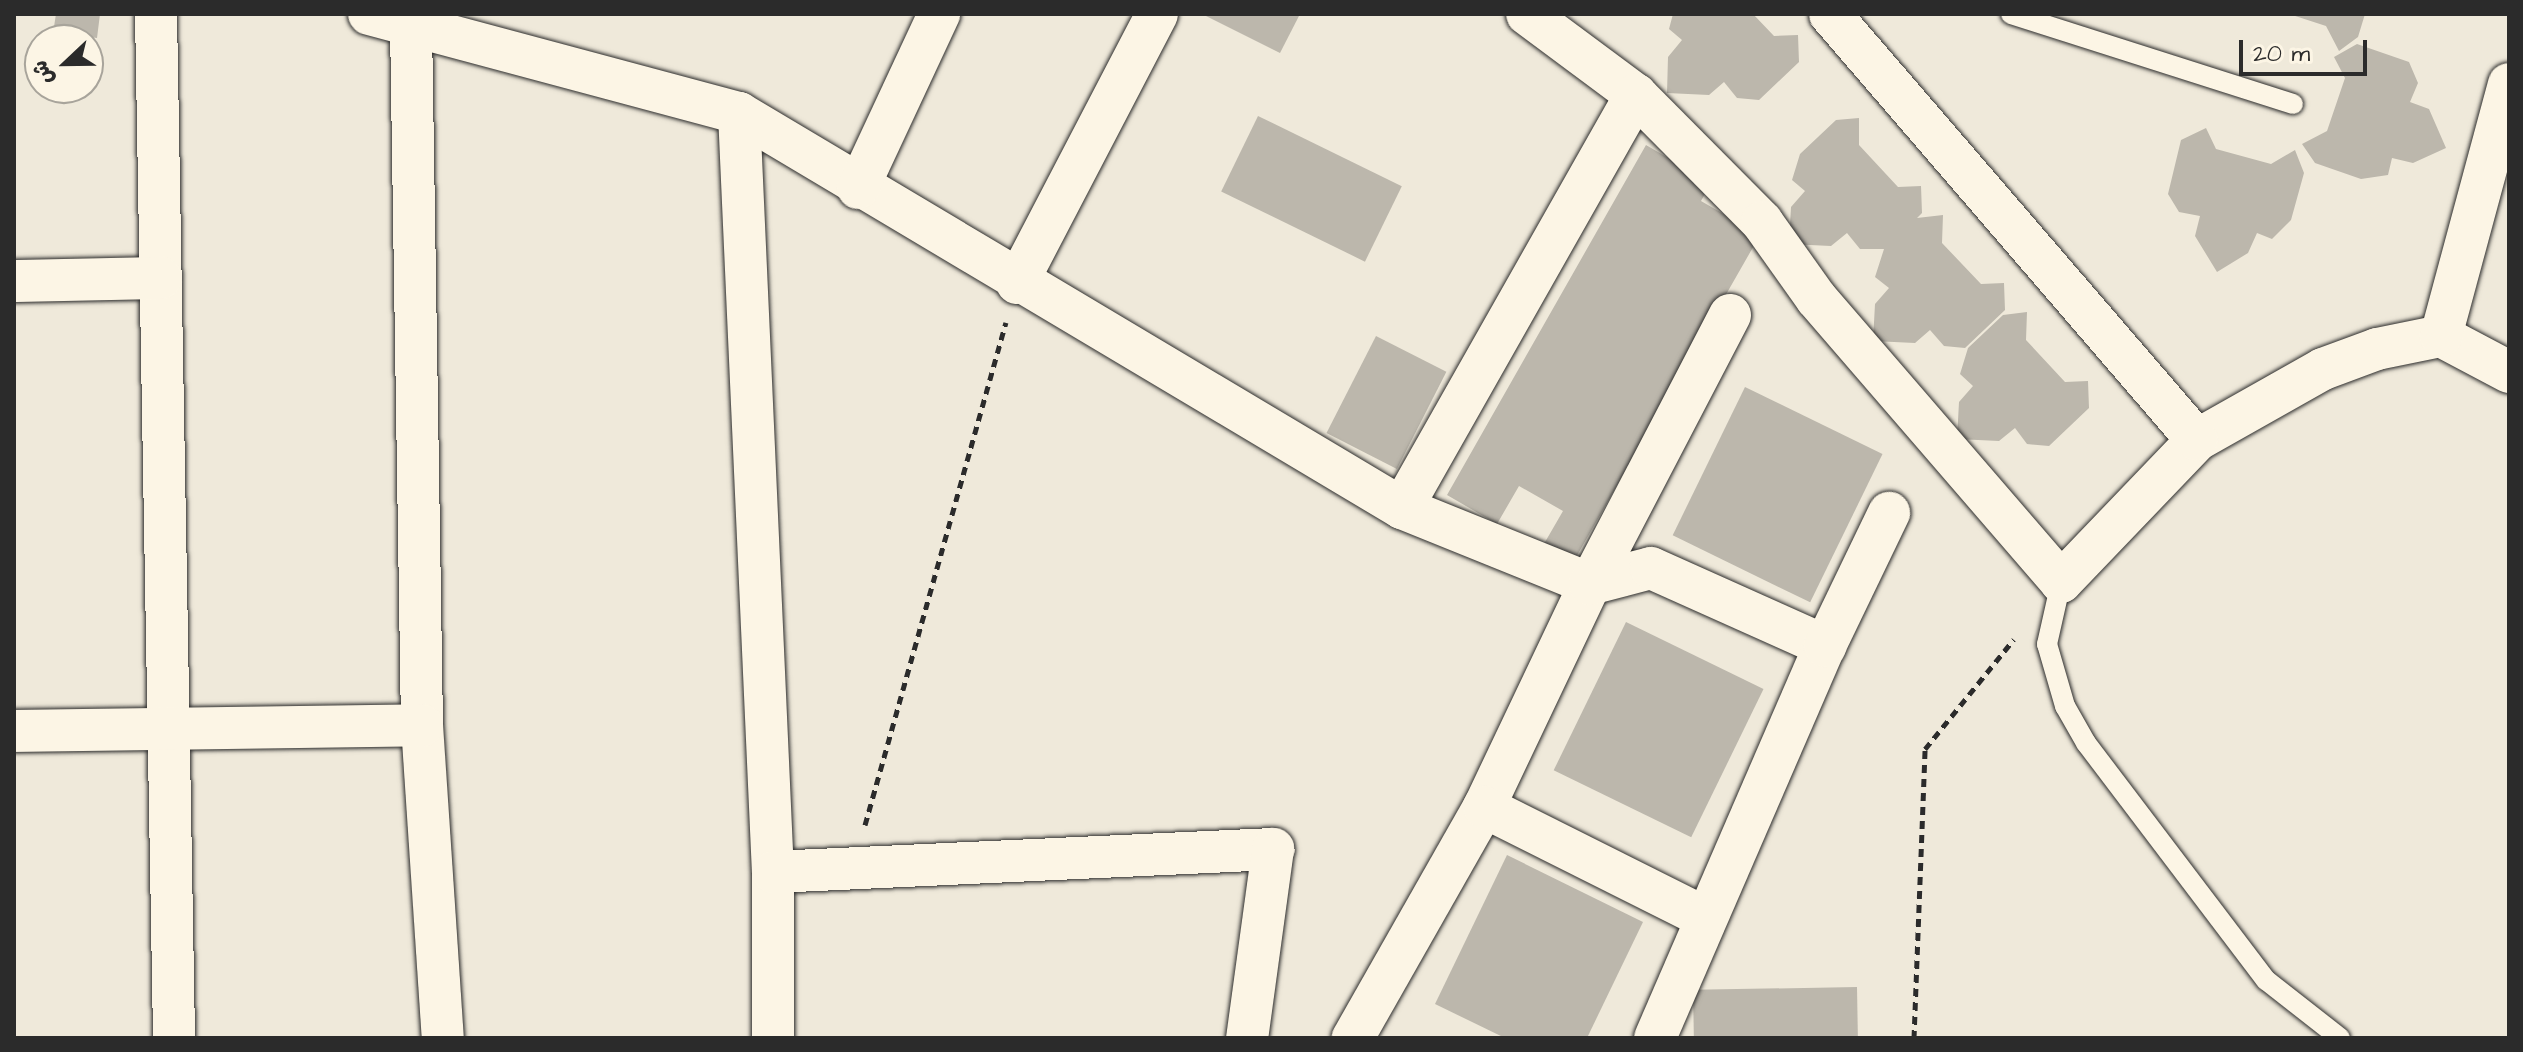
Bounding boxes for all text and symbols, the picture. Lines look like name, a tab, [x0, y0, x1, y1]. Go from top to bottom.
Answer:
north arrow	[24, 24, 104, 104]
scale bar	[2243, 24, 2371, 74]
text: 20 m	[2253, 37, 2310, 71]
text: ش	[24, 55, 62, 89]

